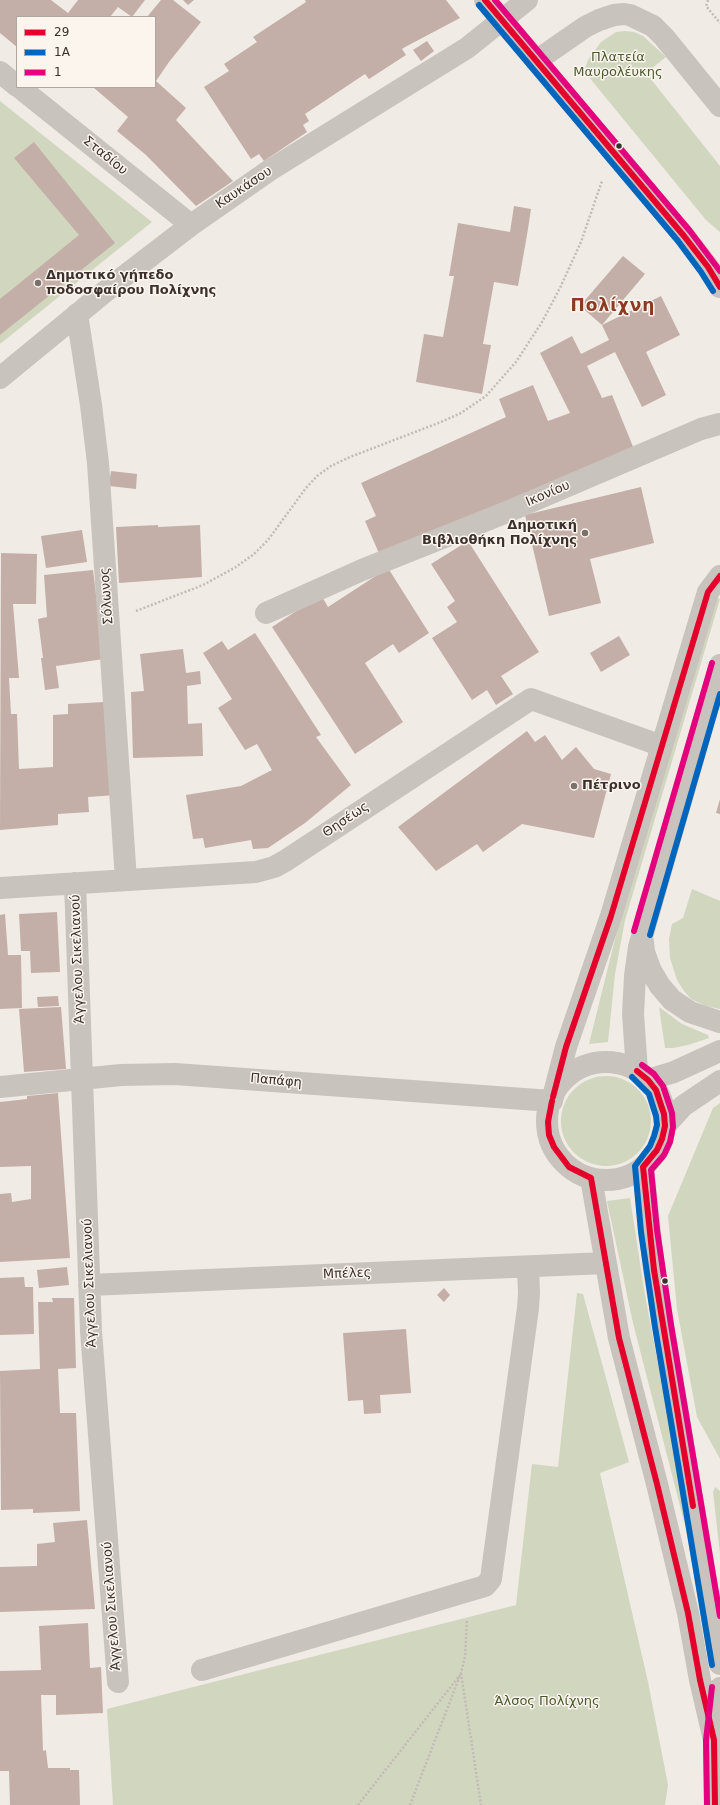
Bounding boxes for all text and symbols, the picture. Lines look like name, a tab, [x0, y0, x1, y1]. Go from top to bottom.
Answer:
legend	[16, 16, 156, 88]
text: 29	[54, 25, 69, 39]
text: 1Α	[54, 45, 70, 59]
park label: Πλατεία Μαυρολέυκης	[573, 50, 663, 81]
text: 1	[54, 65, 62, 79]
street label: Σταδίου	[80, 133, 130, 179]
unlabelled marker	[614, 141, 624, 151]
street label: Καυκάσου	[213, 163, 275, 213]
place label: Δημοτικό γήπεδο ποδοσφαίρου Πολίχνης	[46, 268, 216, 299]
marker: Δημοτικό γήπεδο ποδοσφαίρου Πολίχνης	[33, 278, 43, 288]
district label: Πολίχνη	[571, 297, 655, 317]
street label: Ικονίου	[524, 478, 572, 510]
place label: Δημοτική Βιβλιοθήκη Πολίχνης	[422, 518, 577, 549]
marker: Δημοτική Βιβλιοθήκη Πολίχνης	[580, 528, 590, 538]
street label: Σόλωνος	[97, 567, 117, 625]
place label: Πέτρινο	[582, 778, 641, 794]
marker: Πέτρινο	[569, 781, 579, 791]
street label: Θησέως	[320, 799, 372, 841]
street label: Άγγελου Σικελιανού	[68, 894, 88, 1024]
street label: Παπάφη	[250, 1071, 302, 1091]
street label: Άγγελου Σικελιανού	[80, 1218, 100, 1348]
street label: Μπέλες	[323, 1265, 371, 1283]
unlabelled marker	[660, 1276, 670, 1286]
street label: Άγγελου Σικελιανού	[100, 1541, 124, 1671]
park label: Άλσος Πολίχνης	[494, 1694, 600, 1710]

